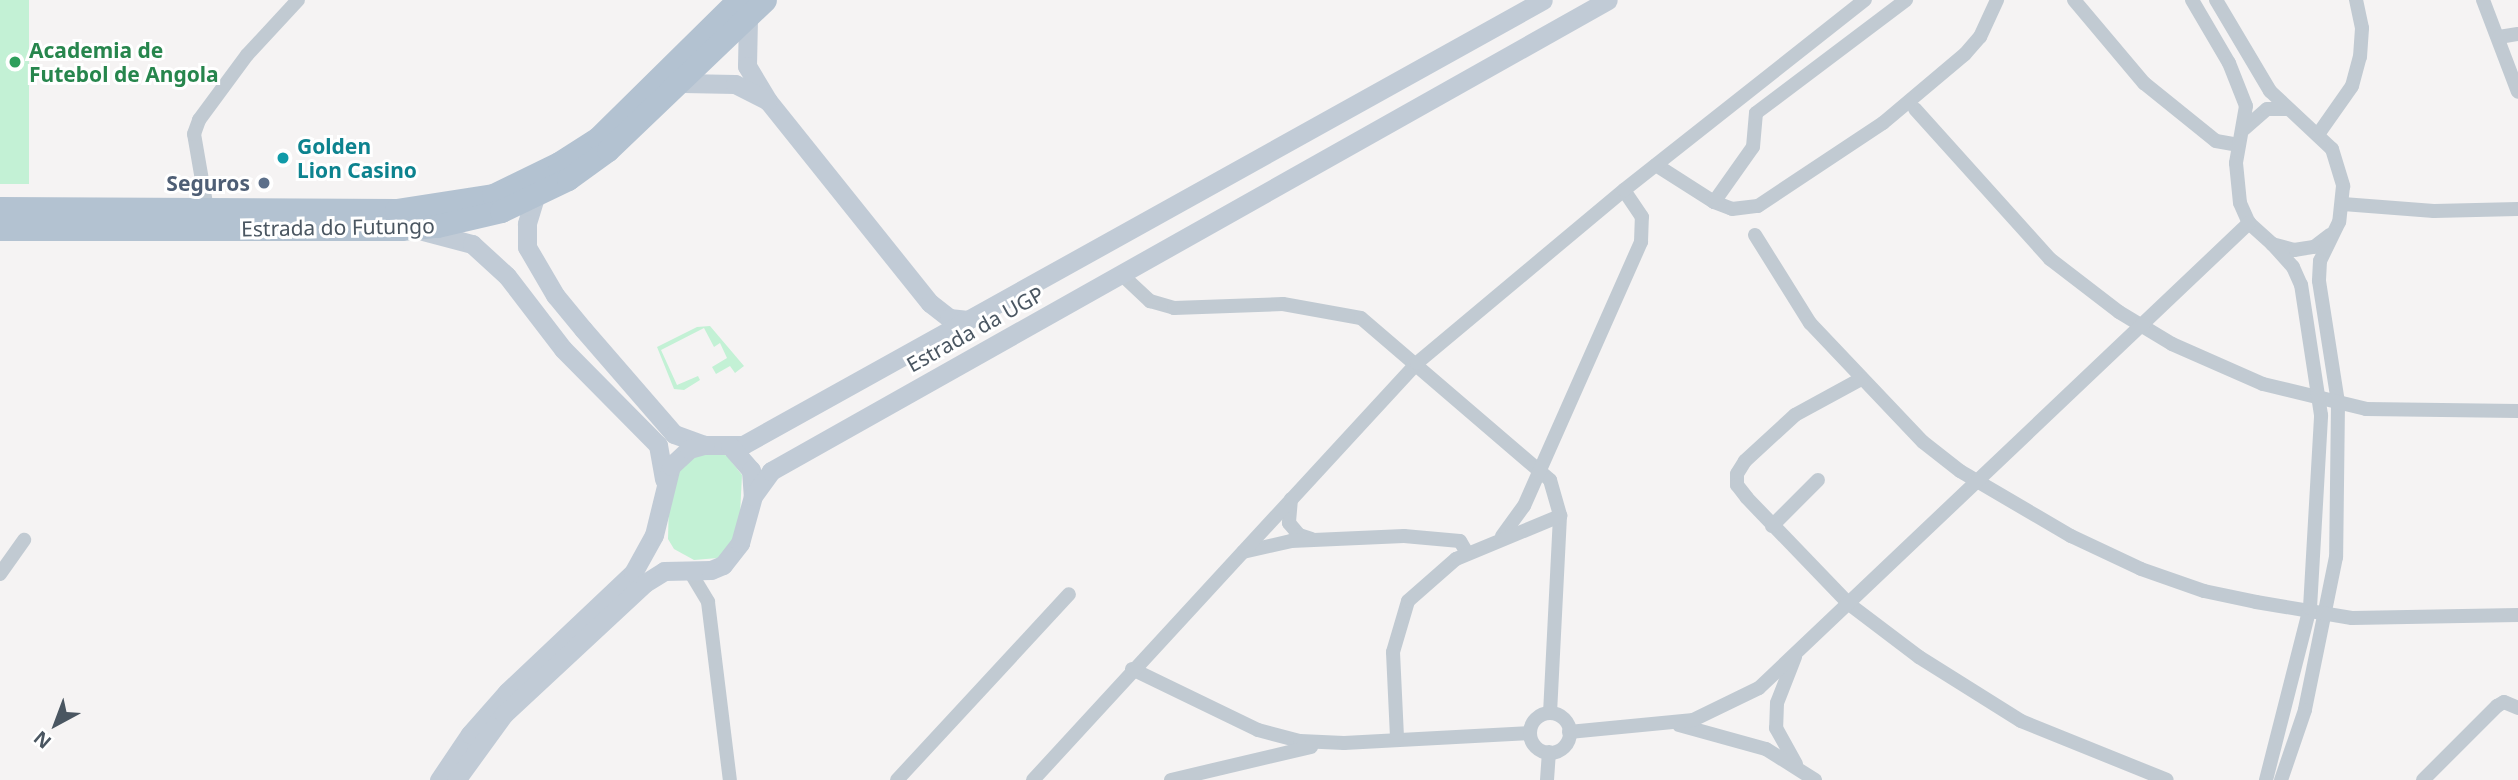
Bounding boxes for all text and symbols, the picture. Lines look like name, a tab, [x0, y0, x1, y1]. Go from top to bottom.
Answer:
place label: Academia de Futebol de Angola	[29, 37, 219, 87]
marker: Academia de Futebol de Angola	[7, 54, 23, 70]
place label: Golden Lion Casino	[297, 133, 417, 183]
marker: Golden Lion Casino	[275, 150, 291, 166]
place label: Seguros	[166, 170, 250, 196]
marker: Seguros	[256, 175, 272, 191]
street label: Estrada do Futungo	[241, 213, 435, 241]
street label: Estrada da UGP	[902, 281, 1048, 377]
north arrow	[21, 689, 91, 759]
text: N	[28, 725, 57, 755]

